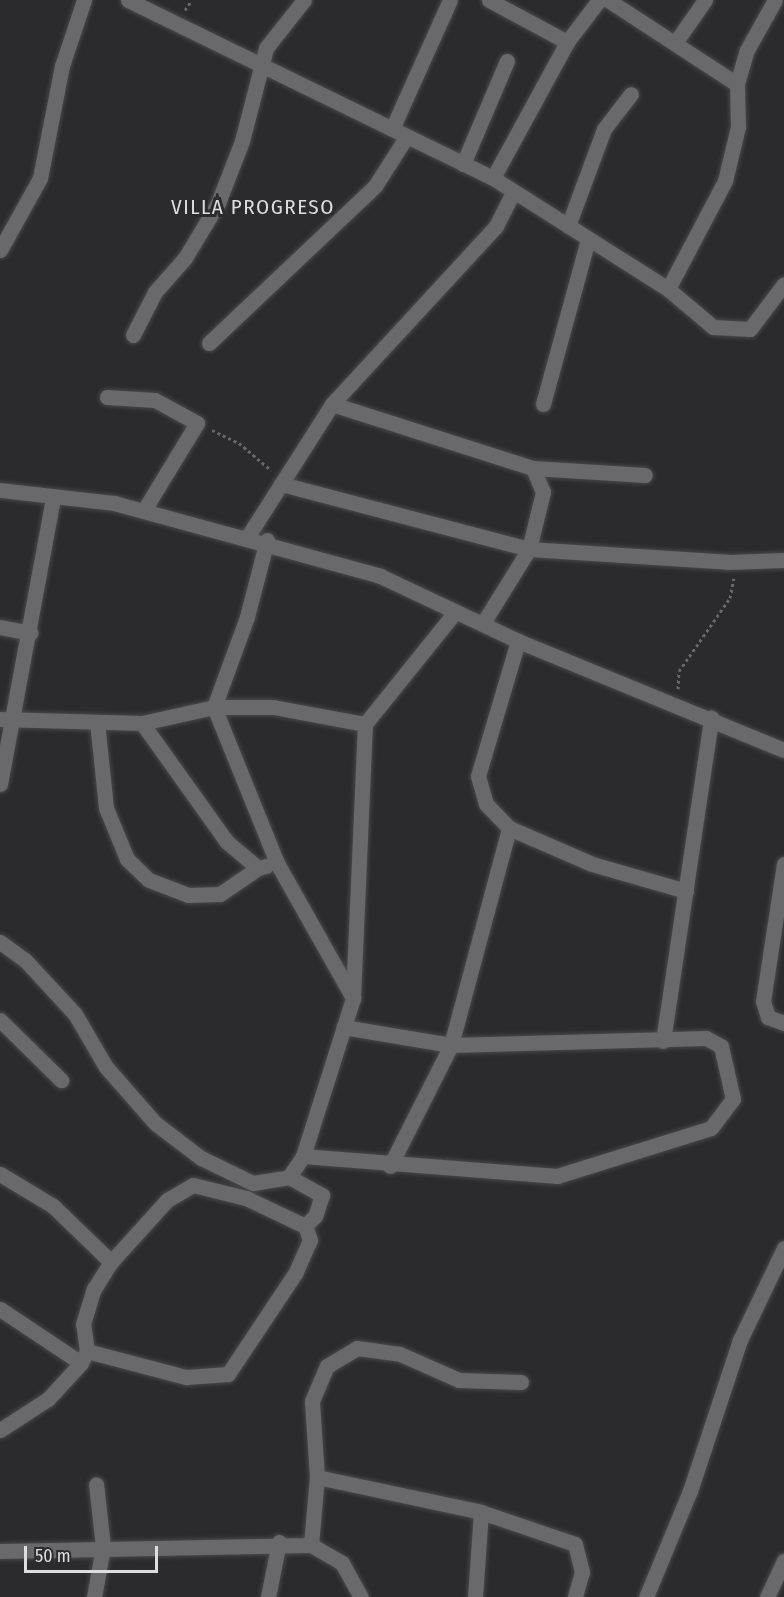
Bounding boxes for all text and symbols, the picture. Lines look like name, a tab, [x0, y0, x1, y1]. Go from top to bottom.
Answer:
district label: VILLA PROGRESO	[171, 194, 335, 220]
scale bar	[27, 1534, 160, 1572]
text: 50 m	[35, 1545, 71, 1567]

